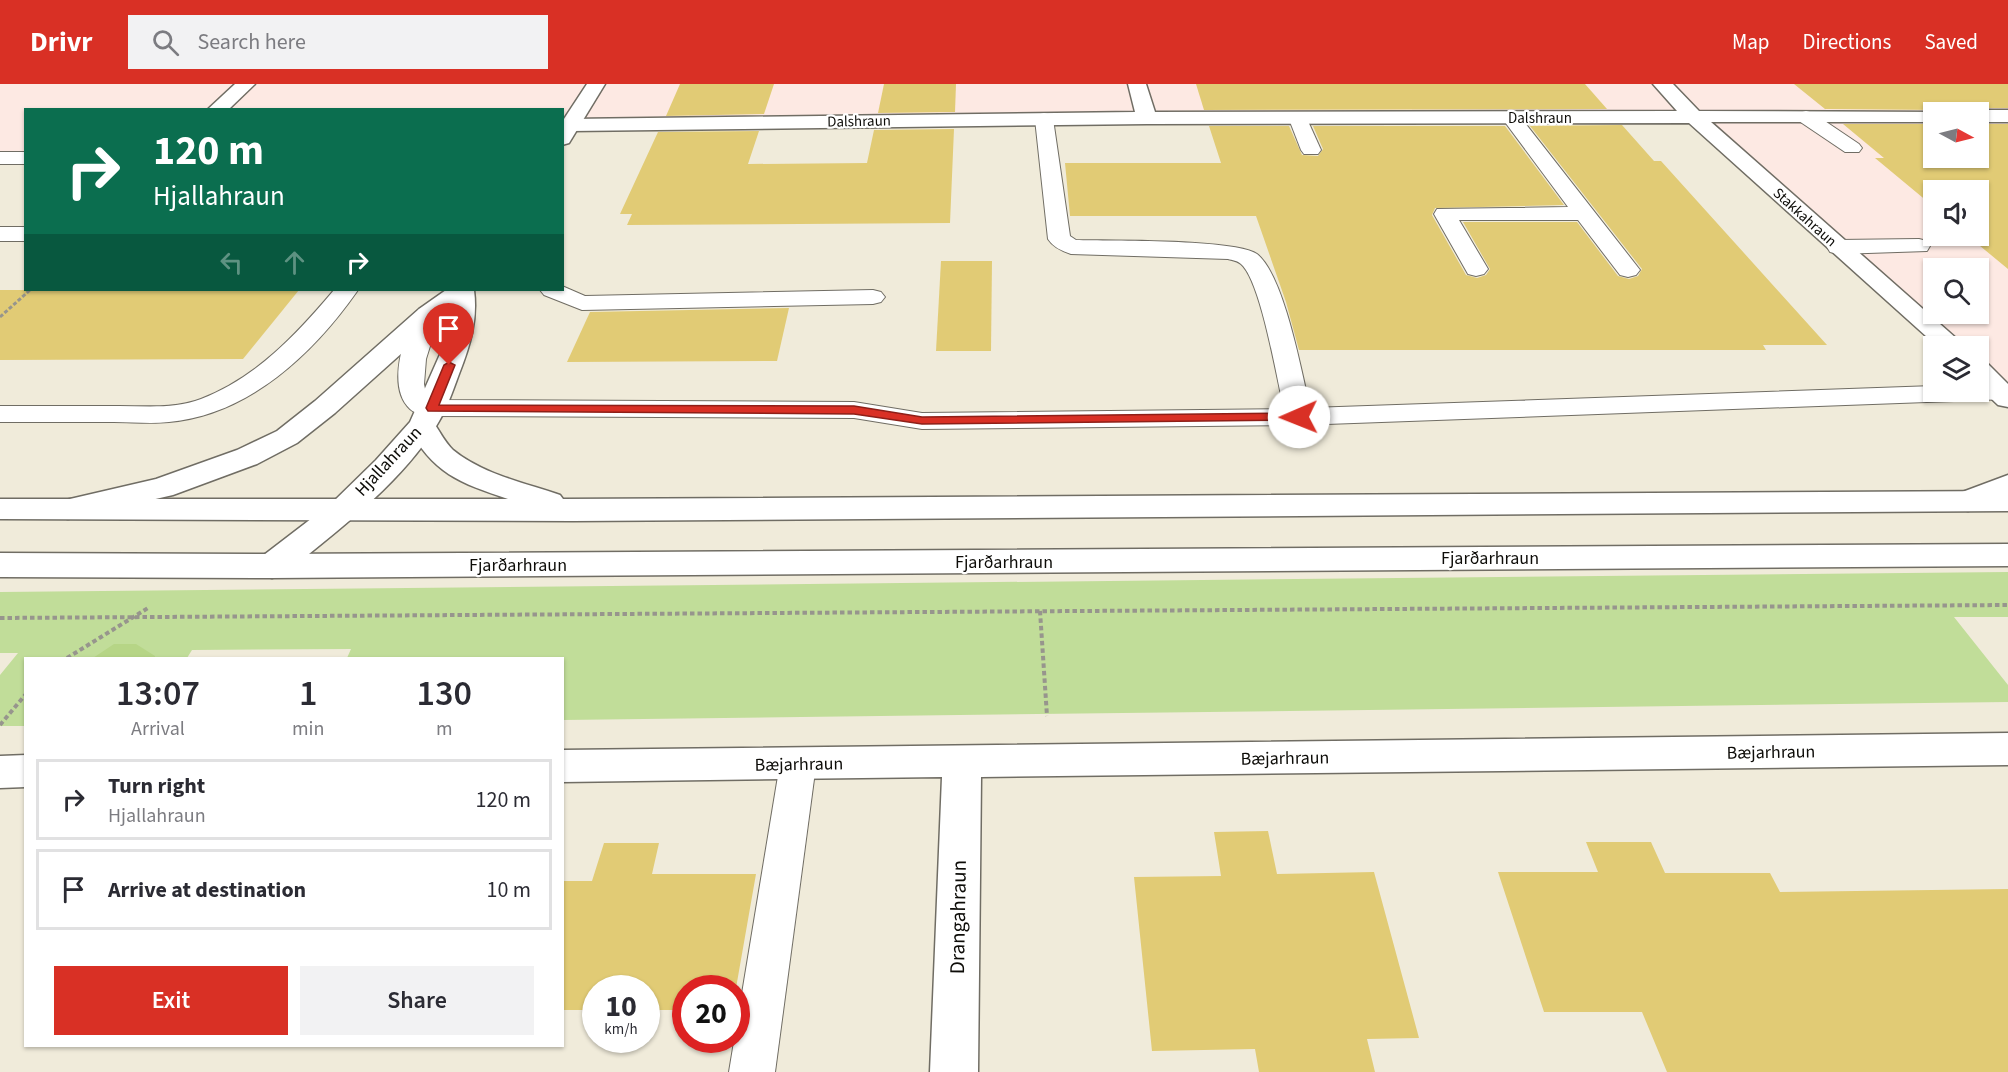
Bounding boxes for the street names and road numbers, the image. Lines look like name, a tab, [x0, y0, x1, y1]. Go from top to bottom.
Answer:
street label: Dalshraun	[1508, 108, 1572, 129]
street label: Dalshraun	[827, 110, 891, 133]
street label: Stakkahraun	[1768, 183, 1841, 252]
street label: Hjallahraun	[349, 421, 427, 502]
street label: Fjarðarhraun	[1441, 546, 1539, 571]
street label: Fjarðarhraun	[955, 550, 1053, 575]
street label: Fjarðarhraun	[469, 553, 567, 578]
street label: Bæjarhraun	[1726, 739, 1816, 766]
street label: Bæjarhraun	[1240, 745, 1330, 772]
street label: Bæjarhraun	[754, 751, 844, 778]
street label: Drangahraun	[942, 860, 974, 974]

